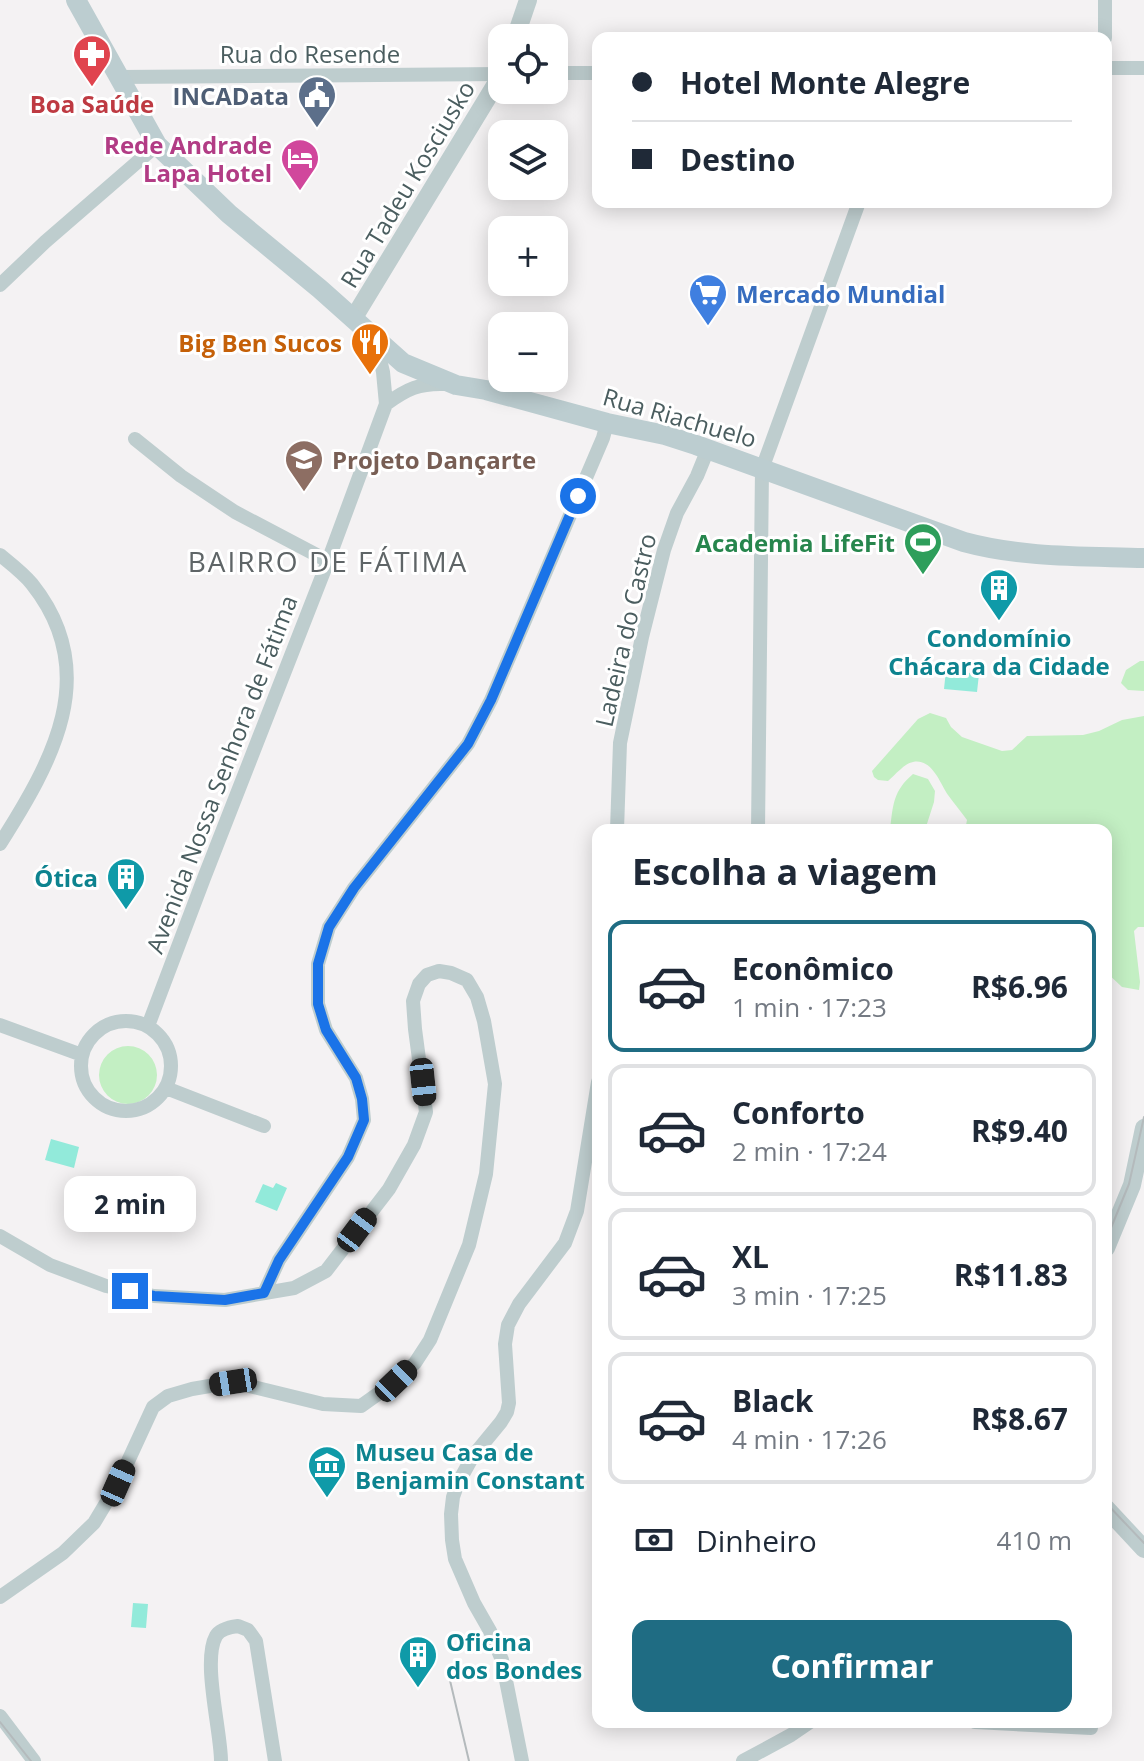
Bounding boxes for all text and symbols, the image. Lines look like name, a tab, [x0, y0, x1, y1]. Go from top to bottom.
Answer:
map controls	[488, 24, 568, 392]
button: locate	[488, 24, 568, 104]
pharmacy icon: Boa Saúde	[71, 33, 113, 88]
street label: Rua do Resende	[220, 37, 400, 70]
text: Hotel Monte Alegre	[680, 62, 970, 103]
public building icon: INCAData	[296, 74, 338, 129]
street label: Rua Tadeu Kosciusko	[332, 74, 482, 294]
place label: INCAData	[173, 79, 289, 112]
place label: Boa Saúde	[30, 87, 154, 120]
button: layers	[488, 120, 568, 200]
place label: Rede Andrade Lapa Hotel	[104, 128, 272, 189]
hotel icon: Rede Andrade Lapa Hotel	[279, 137, 321, 192]
text: Destino	[680, 139, 795, 180]
button: +	[488, 216, 568, 296]
supermarket icon: Mercado Mundial	[687, 272, 729, 327]
place label: Mercado Mundial	[736, 277, 945, 310]
button: −	[488, 312, 568, 392]
restaurant icon: Big Ben Sucos	[349, 321, 391, 376]
place label: Big Ben Sucos	[178, 326, 342, 359]
street label: Rua Riachuelo	[599, 379, 761, 455]
school or university icon: Projeto Dançarte	[283, 438, 325, 493]
place label: Projeto Dançarte	[332, 443, 536, 476]
route start	[560, 478, 596, 514]
sports icon: Academia LifeFit	[902, 521, 944, 576]
place label: Academia LifeFit	[695, 526, 895, 559]
street label: Ladeira do Castro	[587, 530, 663, 730]
district label: BAIRRO DE FÁTIMA	[188, 542, 468, 580]
building icon: Condomínio Chácara da Cidade	[978, 567, 1020, 622]
street label: Avenida Nossa Senhora de Fátima	[137, 590, 305, 958]
place label: Condomínio Chácara da Cidade	[888, 621, 1110, 682]
text: Escolha a viagem	[632, 847, 938, 896]
building icon: Ótica	[105, 856, 147, 911]
place label: Ótica	[34, 861, 98, 894]
text: Econômico	[732, 948, 894, 989]
icon: car	[636, 950, 708, 1022]
text: R$6.96	[971, 966, 1068, 1007]
text: 1 min · 17:23	[732, 989, 887, 1025]
car	[409, 1057, 437, 1107]
text: Conforto	[732, 1092, 865, 1133]
icon: car	[636, 1094, 708, 1166]
text: R$9.40	[971, 1110, 1068, 1151]
text: 2 min · 17:24	[732, 1133, 887, 1169]
callout: 2 min	[64, 1175, 196, 1231]
text: 2 min	[94, 1186, 166, 1222]
car	[333, 1204, 381, 1256]
text: XL	[732, 1236, 769, 1277]
icon: car	[636, 1238, 708, 1310]
text: R$11.83	[954, 1254, 1068, 1295]
route end	[112, 1273, 148, 1309]
text: 3 min · 17:25	[732, 1277, 887, 1313]
car	[370, 1356, 422, 1406]
car	[207, 1366, 259, 1398]
text: Black	[732, 1380, 813, 1421]
icon: car	[636, 1382, 708, 1454]
text: R$8.67	[971, 1398, 1068, 1439]
text: 4 min · 17:26	[732, 1421, 887, 1457]
place label: Museu Casa de Benjamin Constant	[355, 1435, 585, 1496]
museum icon: Museu Casa de Benjamin Constant	[306, 1444, 348, 1499]
car	[97, 1456, 139, 1510]
icon: cash	[632, 1518, 676, 1562]
text: Dinheiro	[696, 1520, 817, 1561]
text: 410 m	[997, 1522, 1072, 1558]
button: Confirmar	[632, 1620, 1072, 1712]
place label: Oficina dos Bondes	[446, 1625, 582, 1686]
building icon: Oficina dos Bondes	[397, 1634, 439, 1689]

